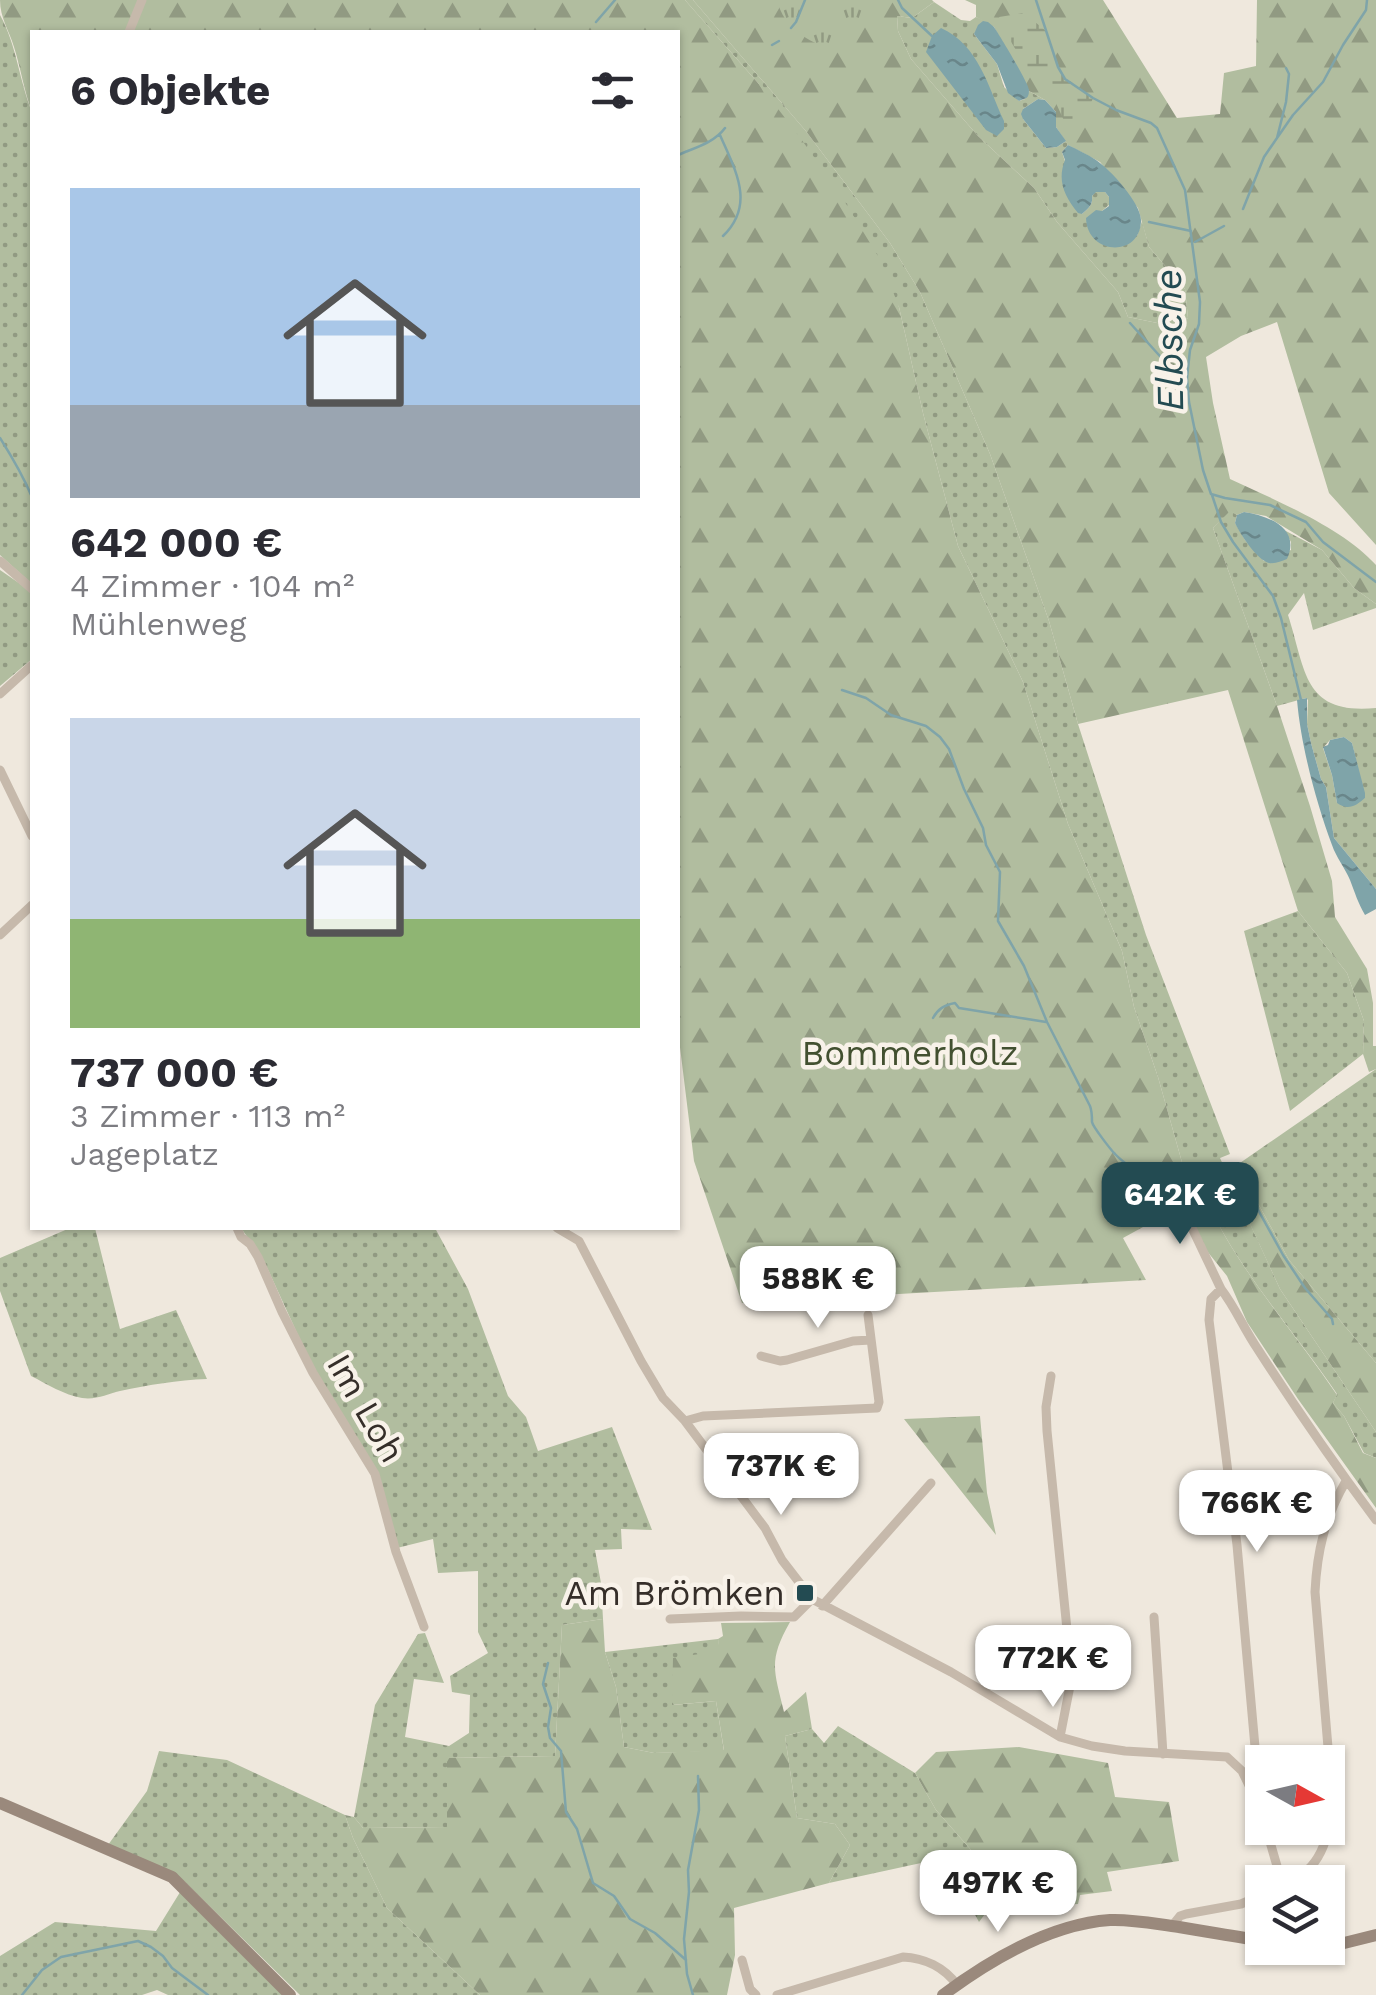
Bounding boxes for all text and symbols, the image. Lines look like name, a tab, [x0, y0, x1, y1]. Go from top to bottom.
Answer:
icon: filters	[585, 63, 640, 118]
text: 6 Objekte	[70, 66, 270, 115]
icon: home	[265, 253, 445, 433]
water label: Elbsche	[1146, 268, 1192, 412]
text: 642 000 €	[70, 518, 282, 567]
text: 4 Zimmer · 104 m²	[70, 567, 354, 605]
text: Mühlenweg	[70, 605, 246, 643]
icon: home	[265, 783, 445, 963]
park label: Bommerholz	[801, 1032, 1019, 1074]
text: 737 000 €	[70, 1048, 278, 1097]
text: 3 Zimmer · 113 m²	[70, 1097, 345, 1135]
text: Jageplatz	[70, 1135, 219, 1173]
pin: 642K €	[1099, 1162, 1261, 1247]
text: 642K €	[1124, 1175, 1236, 1213]
pin: 588K €	[737, 1246, 899, 1331]
text: 588K €	[762, 1259, 874, 1297]
street label: Im Loh	[318, 1346, 414, 1470]
pin: 737K €	[700, 1433, 862, 1518]
text: 737K €	[726, 1446, 836, 1484]
pin: 766K €	[1176, 1470, 1338, 1555]
text: 766K €	[1201, 1483, 1313, 1521]
place label: Am Brömken	[565, 1572, 785, 1614]
marker: Am Brömken	[794, 1582, 816, 1604]
pin: 772K €	[972, 1625, 1134, 1710]
text: 772K €	[997, 1638, 1109, 1676]
north arrow	[1245, 1745, 1345, 1845]
map controls	[1245, 1745, 1345, 1965]
pin: 497K €	[917, 1850, 1079, 1935]
text: 497K €	[942, 1863, 1054, 1901]
button: layers	[1245, 1865, 1345, 1965]

